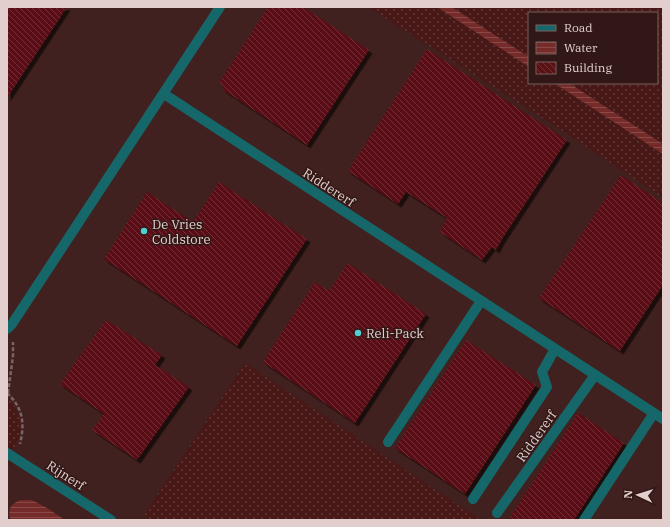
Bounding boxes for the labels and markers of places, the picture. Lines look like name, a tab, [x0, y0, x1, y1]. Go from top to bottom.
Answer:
place label: De Vries Coldstore	[152, 216, 210, 248]
marker: De Vries Coldstore	[139, 226, 149, 236]
place label: Reli-Pack	[366, 325, 424, 342]
marker: Reli-Pack	[353, 328, 363, 338]

